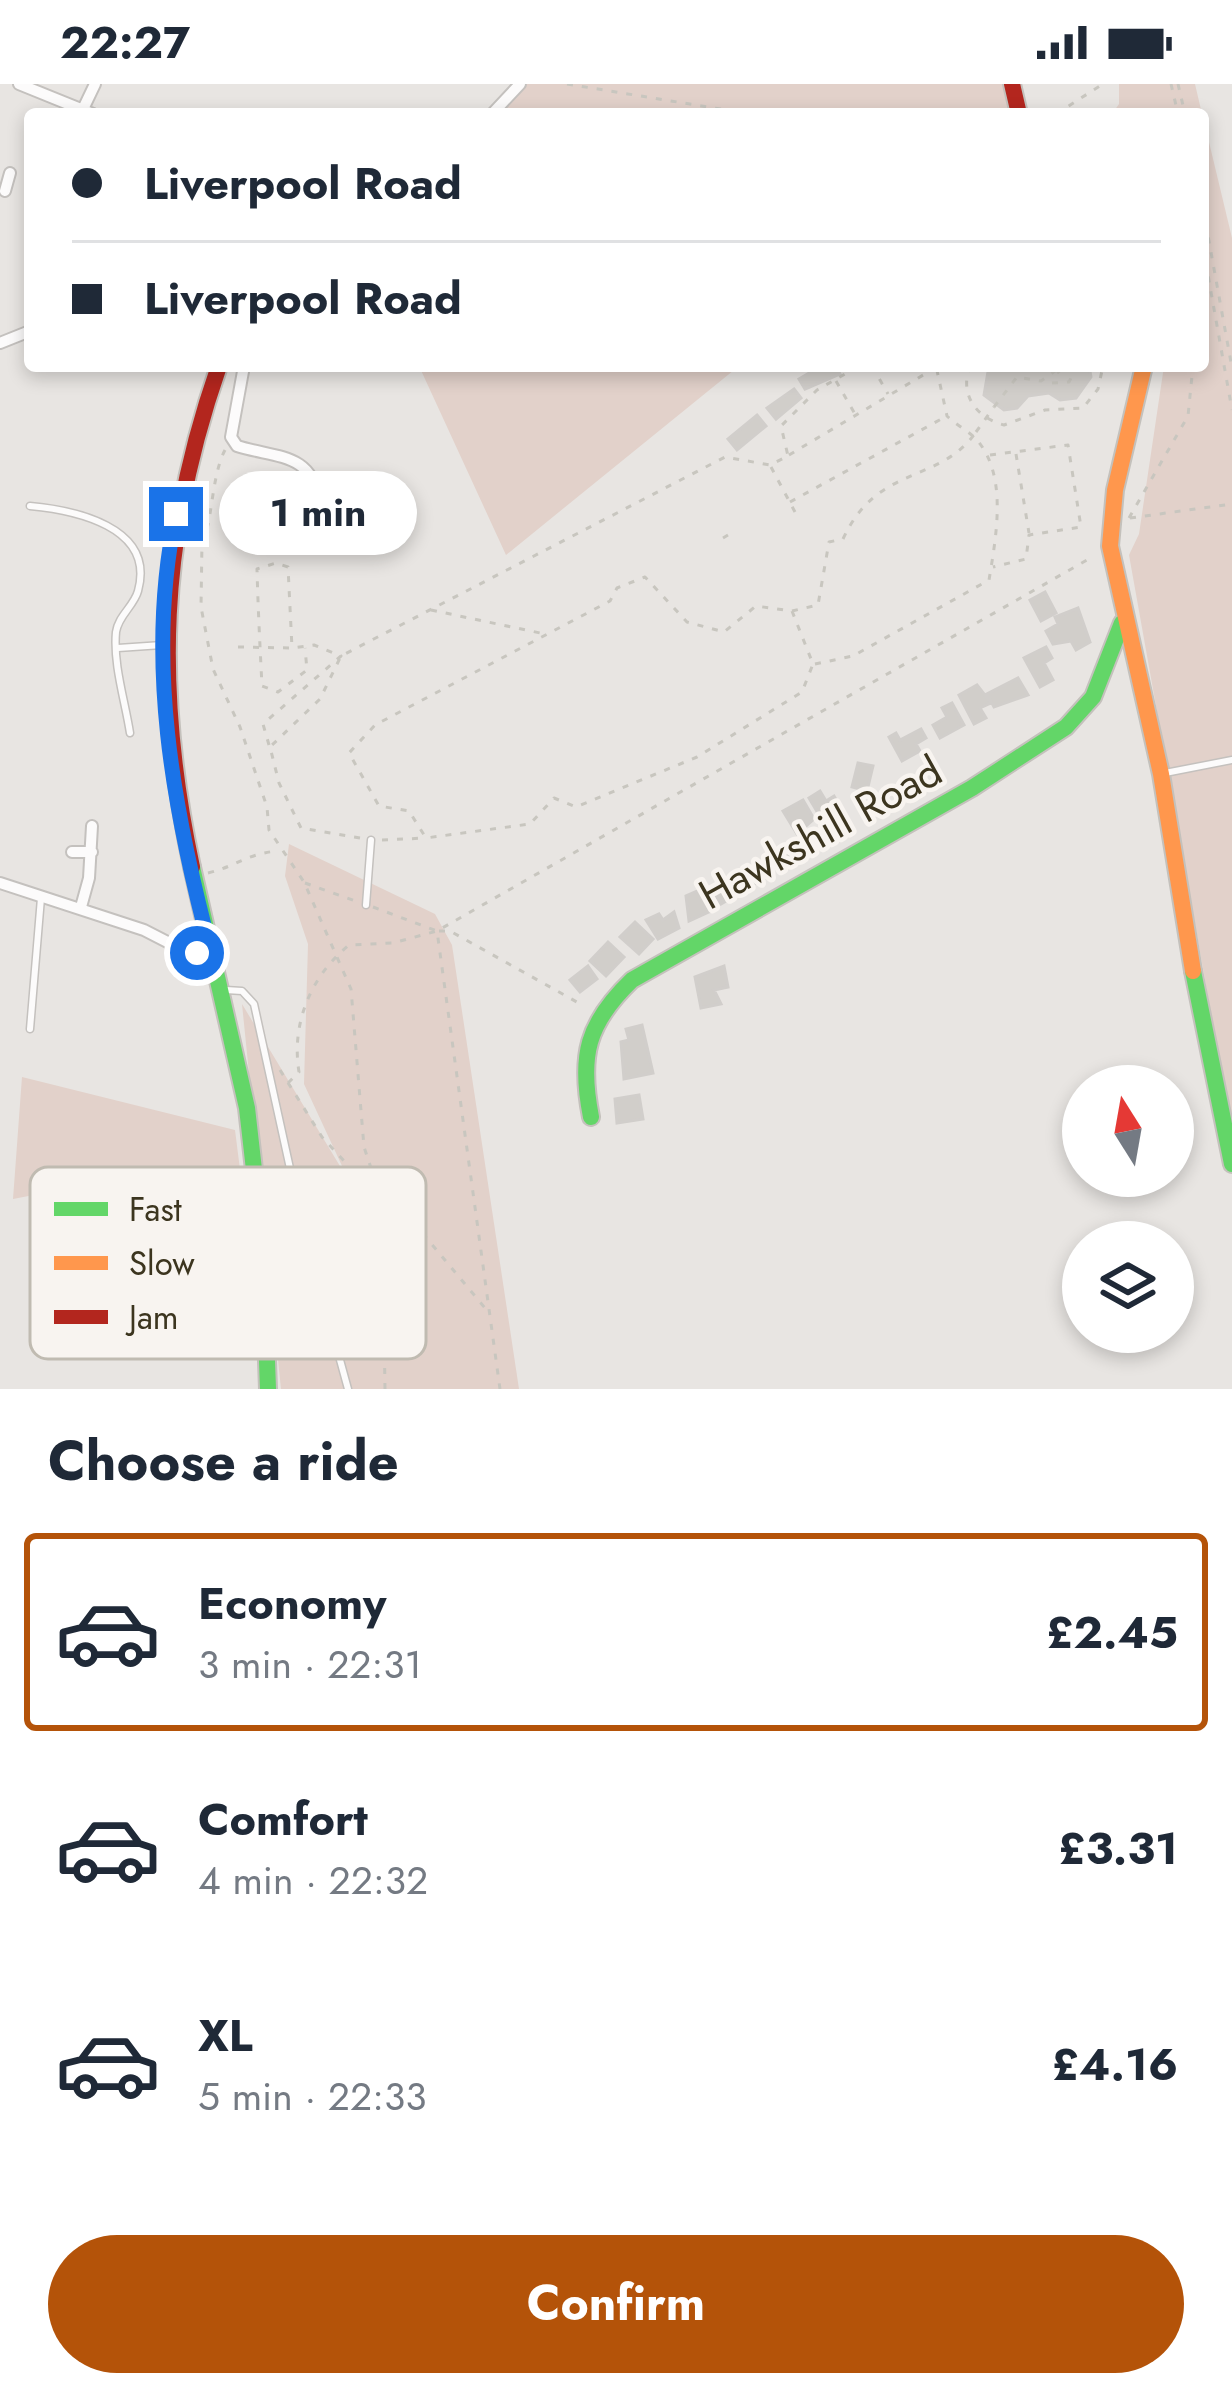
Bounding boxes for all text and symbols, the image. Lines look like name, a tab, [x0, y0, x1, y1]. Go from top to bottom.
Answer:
text: 22:27	[60, 10, 190, 75]
text: Liverpool Road	[144, 151, 462, 216]
text: Liverpool Road	[144, 266, 462, 331]
callout: 1 min	[218, 472, 416, 556]
text: 1 min	[270, 484, 366, 541]
route end	[149, 487, 203, 541]
street label: Hawkshill Road	[688, 740, 953, 924]
route start	[170, 926, 224, 980]
north arrow	[1062, 1065, 1194, 1197]
map controls	[1062, 1065, 1194, 1353]
legend	[30, 1167, 426, 1359]
text: Fast	[129, 1186, 182, 1233]
button: layers	[1062, 1221, 1194, 1353]
text: Slow	[129, 1240, 195, 1287]
text: Jam	[125, 1294, 179, 1341]
text: Choose a ride	[48, 1422, 399, 1500]
text: Economy	[198, 1571, 386, 1636]
icon: car	[54, 1578, 162, 1686]
text: £2.45	[1046, 1600, 1178, 1665]
text: 3 min · 22:31	[198, 1636, 422, 1693]
text: Comfort	[198, 1787, 368, 1852]
icon: car	[54, 1794, 162, 1902]
text: £3.31	[1058, 1816, 1178, 1881]
text: 4 min · 22:32	[198, 1852, 428, 1909]
text: XL	[198, 2003, 253, 2068]
icon: car	[54, 2010, 162, 2118]
text: £4.16	[1052, 2032, 1178, 2097]
text: 5 min · 22:33	[198, 2068, 427, 2125]
button: Confirm	[48, 2235, 1184, 2373]

